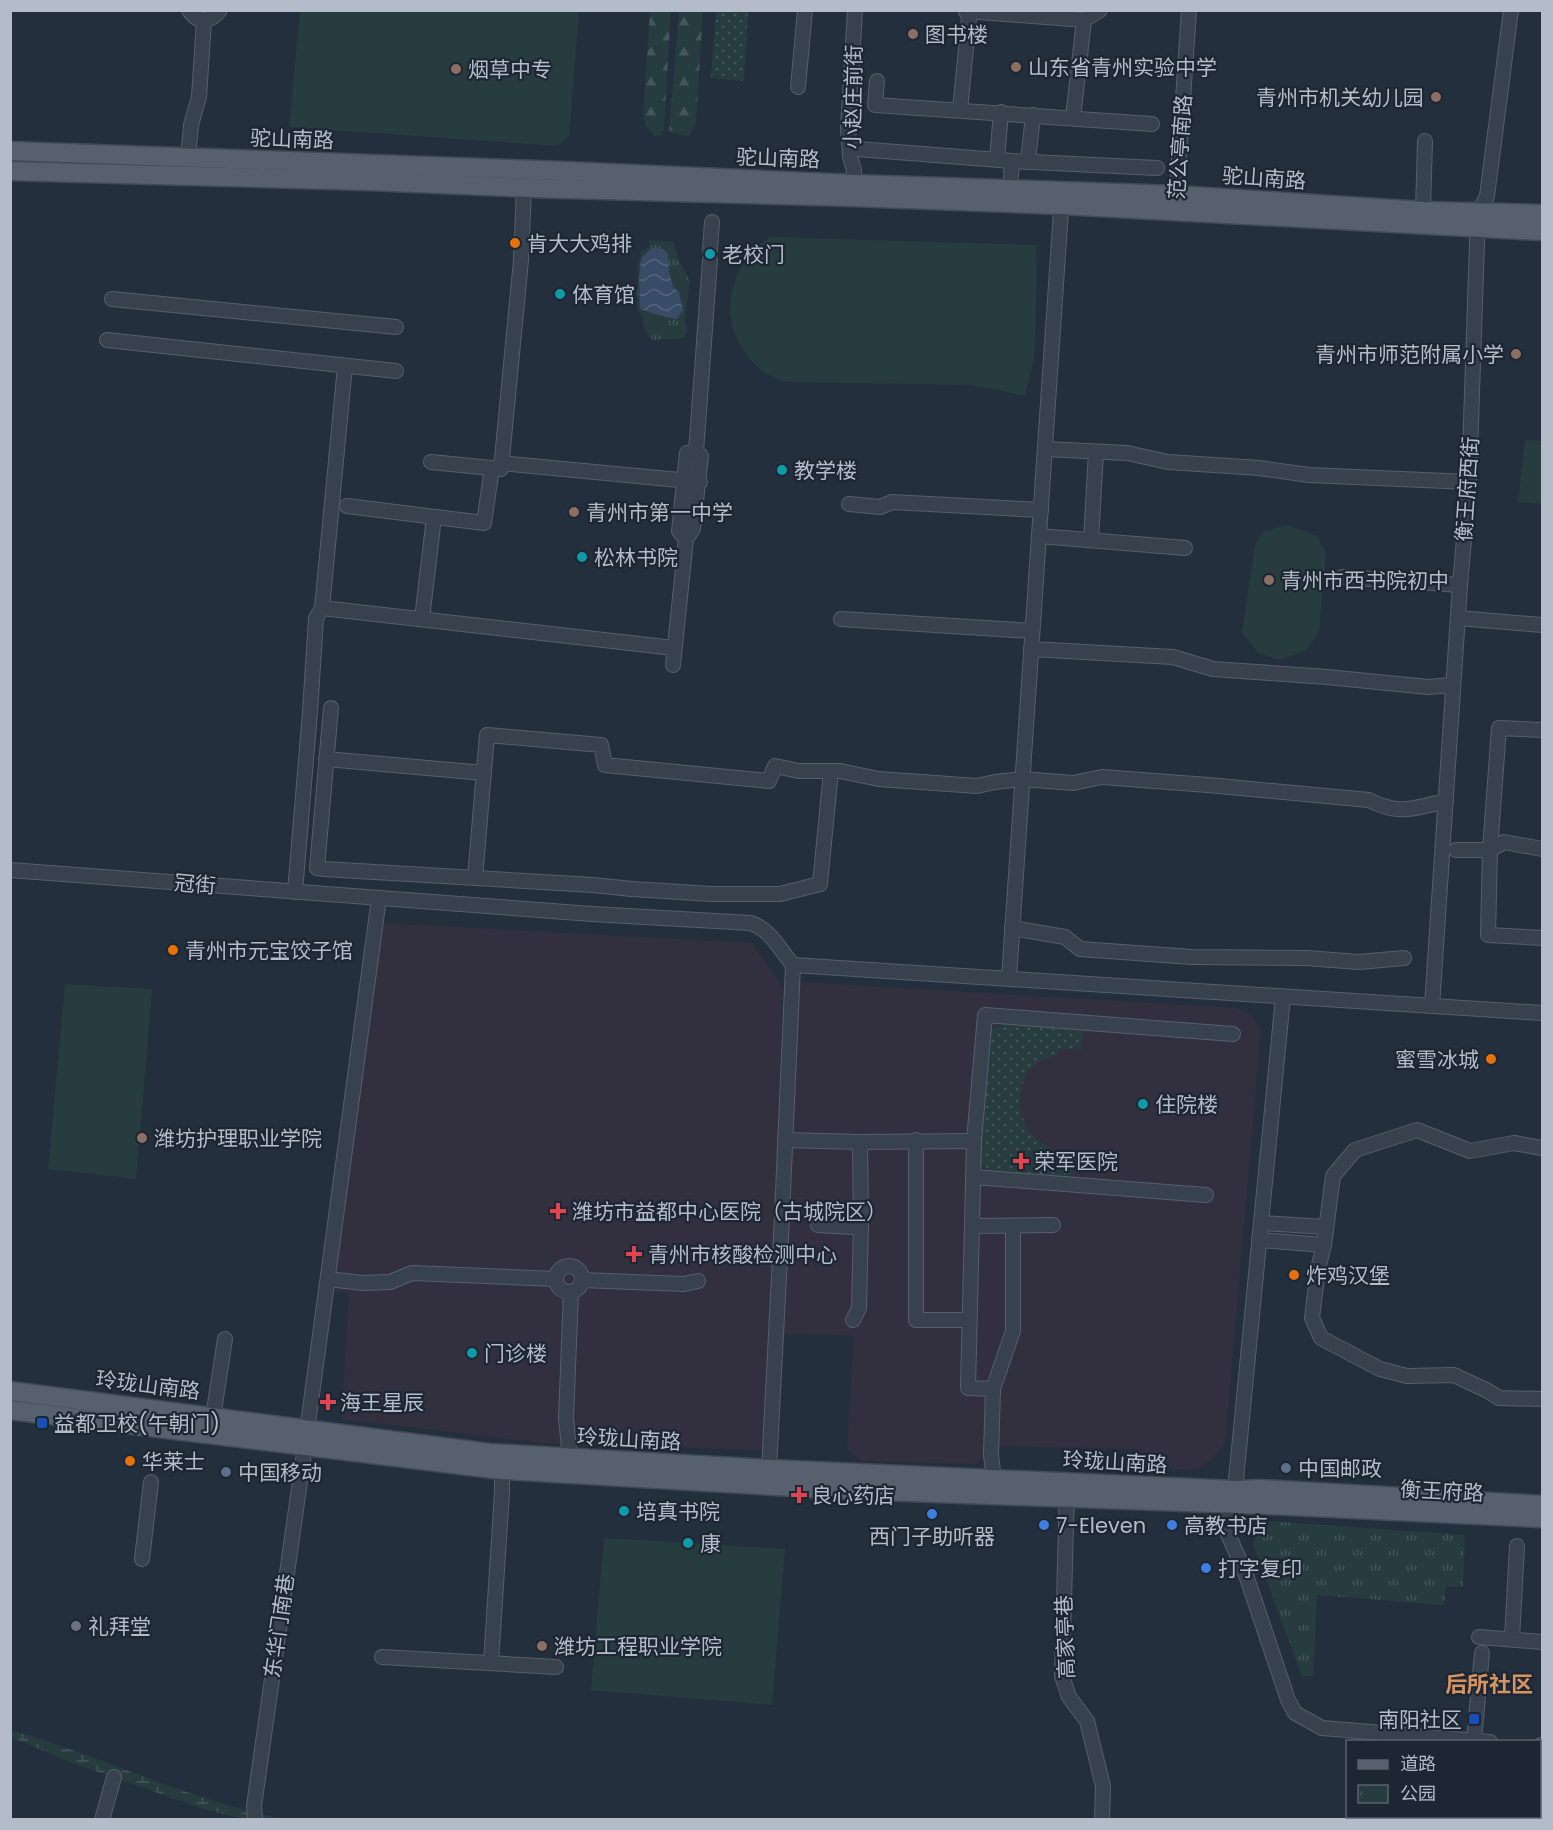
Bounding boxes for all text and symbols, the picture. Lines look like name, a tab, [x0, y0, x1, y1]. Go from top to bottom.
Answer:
place label: 图书楼	[925, 20, 988, 49]
marker: 图书楼	[906, 27, 920, 41]
street label: 小赵庄前街	[838, 44, 868, 150]
place label: 山东省青州实验中学	[1028, 53, 1217, 82]
place label: 烟草中专	[468, 55, 552, 84]
marker: 山东省青州实验中学	[1009, 60, 1023, 74]
marker: 烟草中专	[449, 62, 463, 76]
place label: 青州市机关幼儿园	[1256, 83, 1424, 112]
marker: 青州市机关幼儿园	[1429, 90, 1443, 104]
street label: 范公亭南路	[1162, 94, 1198, 200]
street label: 驼山南路	[250, 123, 334, 155]
street label: 驼山南路	[736, 142, 820, 174]
street label: 驼山南路	[1221, 161, 1307, 195]
place label: 肯大大鸡排	[527, 229, 632, 258]
marker: 肯大大鸡排	[508, 236, 522, 250]
place label: 老校门	[722, 240, 785, 269]
marker: 老校门	[703, 247, 717, 261]
place label: 体育馆	[572, 280, 635, 309]
marker: 体育馆	[553, 287, 567, 301]
place label: 青州市师范附属小学	[1315, 340, 1504, 369]
marker: 青州市师范附属小学	[1509, 347, 1523, 361]
street label: 衡王府西街	[1449, 436, 1485, 542]
place label: 教学楼	[794, 456, 857, 485]
marker: 教学楼	[775, 463, 789, 477]
place label: 青州市第一中学	[586, 498, 733, 527]
marker: 青州市第一中学	[567, 505, 581, 519]
place label: 松林书院	[594, 543, 678, 572]
marker: 松林书院	[575, 550, 589, 564]
place label: 青州市西书院初中	[1281, 566, 1449, 595]
marker: 青州市西书院初中	[1262, 573, 1276, 587]
street label: 冠街	[173, 868, 217, 900]
place label: 青州市元宝饺子馆	[185, 936, 353, 965]
marker: 青州市元宝饺子馆	[166, 943, 180, 957]
place label: 蜜雪冰城	[1395, 1045, 1479, 1074]
marker: 蜜雪冰城	[1484, 1052, 1498, 1066]
place label: 住院楼	[1155, 1090, 1218, 1119]
marker: 住院楼	[1136, 1097, 1150, 1111]
place label: 潍坊护理职业学院	[154, 1124, 322, 1153]
marker: 潍坊护理职业学院	[135, 1131, 149, 1145]
place label: 荣军医院	[1034, 1147, 1118, 1176]
marker: 荣军医院	[1012, 1152, 1030, 1170]
place label: 潍坊市益都中心医院（古城院区）	[572, 1197, 887, 1226]
marker: 潍坊市益都中心医院（古城院区）	[549, 1202, 567, 1220]
place label: 青州市核酸检测中心	[648, 1240, 837, 1269]
marker: 青州市核酸检测中心	[625, 1245, 643, 1263]
place label: 炸鸡汉堡	[1306, 1261, 1390, 1290]
marker: 炸鸡汉堡	[1287, 1268, 1301, 1282]
place label: 门诊楼	[484, 1339, 547, 1368]
marker: 门诊楼	[465, 1346, 479, 1360]
street label: 玲珑山南路	[94, 1364, 202, 1406]
place label: 海王星辰	[340, 1388, 424, 1417]
marker: 海王星辰	[321, 1395, 335, 1409]
place label: 益都卫校(午朝门)	[54, 1409, 220, 1438]
marker: 益都卫校(午朝门)	[35, 1416, 49, 1430]
street label: 玲珑山南路	[576, 1422, 682, 1456]
street label: 玲珑山南路	[1062, 1445, 1168, 1479]
place label: 华莱士	[142, 1447, 205, 1476]
marker: 华莱士	[123, 1454, 137, 1468]
place label: 中国邮政	[1298, 1454, 1382, 1483]
place label: 中国移动	[238, 1458, 322, 1487]
marker: 中国邮政	[1279, 1461, 1293, 1475]
marker: 中国移动	[219, 1465, 233, 1479]
street label: 衡王府路	[1399, 1474, 1485, 1508]
place label: 良心药店	[811, 1481, 895, 1510]
marker: 良心药店	[792, 1488, 806, 1502]
place label: 培真书院	[636, 1497, 720, 1526]
marker: 培真书院	[617, 1504, 631, 1518]
marker: 西门子助听器	[925, 1507, 939, 1521]
place label: 7-Eleven	[1056, 1511, 1146, 1540]
place label: 高教书店	[1184, 1511, 1268, 1540]
marker: 7-Eleven	[1037, 1518, 1051, 1532]
marker: 高教书店	[1165, 1518, 1179, 1532]
place label: 西门子助听器	[869, 1522, 995, 1551]
place label: 康	[700, 1529, 721, 1558]
marker: 康	[681, 1536, 695, 1550]
place label: 打字复印	[1218, 1554, 1302, 1583]
marker: 打字复印	[1199, 1561, 1213, 1575]
street label: 东华门南巷	[257, 1572, 301, 1680]
street label: 高家亭巷	[1049, 1595, 1081, 1679]
place label: 礼拜堂	[88, 1612, 151, 1641]
marker: 礼拜堂	[69, 1619, 83, 1633]
place label: 潍坊工程职业学院	[554, 1632, 722, 1661]
marker: 潍坊工程职业学院	[535, 1639, 549, 1653]
district label: 后所社区	[1445, 1669, 1533, 1700]
place label: 南阳社区	[1378, 1705, 1462, 1734]
marker: 南阳社区	[1467, 1712, 1481, 1726]
legend	[1346, 1740, 1541, 1818]
text: 道路	[1400, 1751, 1436, 1776]
text: 公园	[1400, 1781, 1436, 1806]

